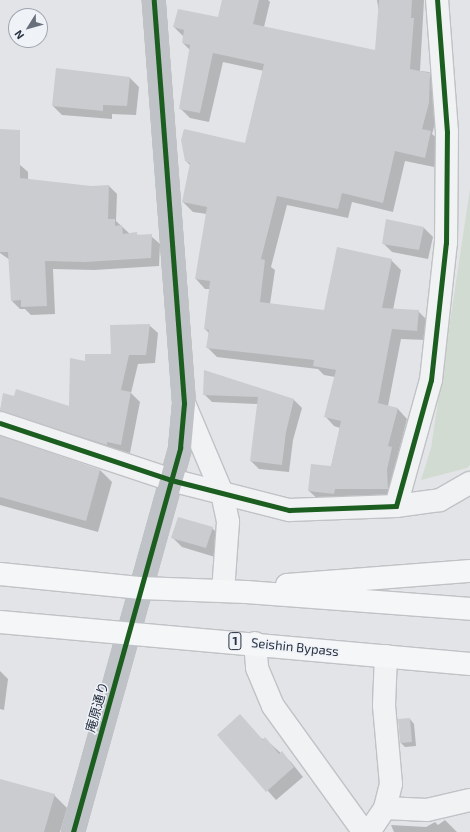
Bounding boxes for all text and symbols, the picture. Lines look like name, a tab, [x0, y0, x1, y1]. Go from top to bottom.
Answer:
north arrow	[8, 8, 48, 48]
text: N	[11, 28, 26, 42]
road number: 1	[228, 631, 242, 651]
street label: Seishin Bypass	[250, 635, 340, 659]
street label: 庵原通り	[82, 680, 112, 734]

